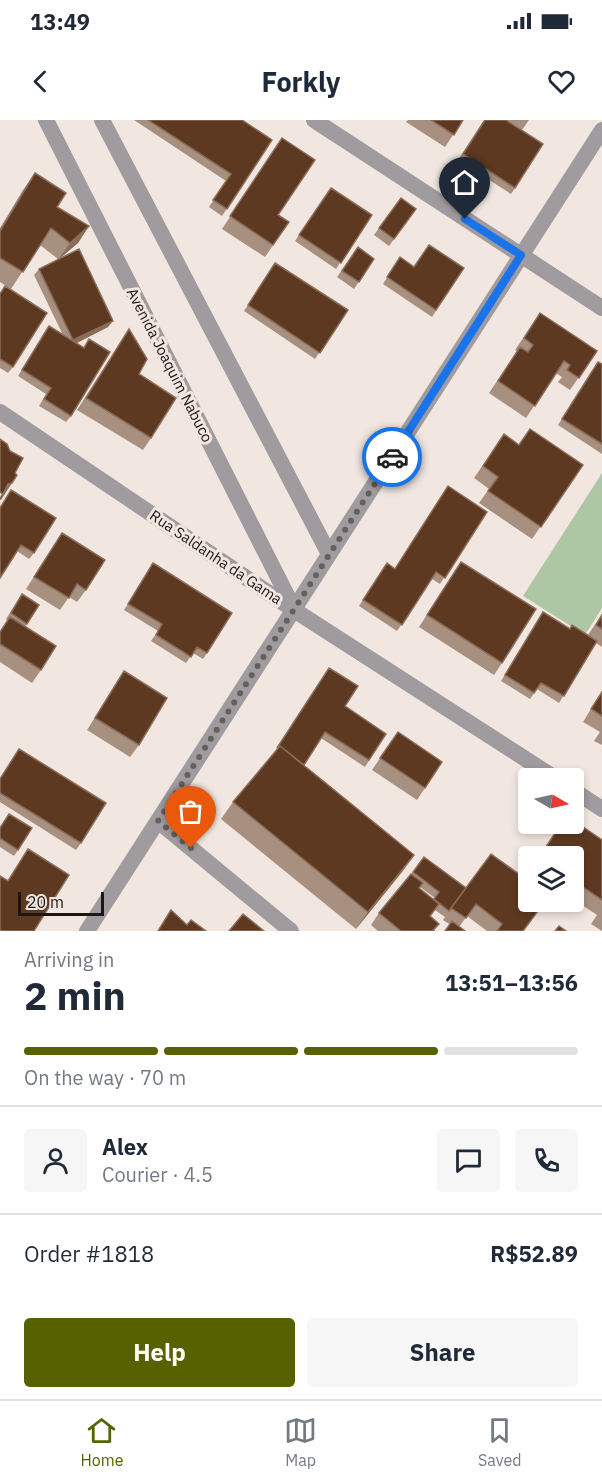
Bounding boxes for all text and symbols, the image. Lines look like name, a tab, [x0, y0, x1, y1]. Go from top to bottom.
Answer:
text: 13:49	[30, 7, 90, 36]
text: Forkly	[261, 64, 341, 99]
icon: back	[24, 65, 57, 98]
icon: heart	[545, 65, 578, 98]
pin	[439, 157, 490, 219]
icon: home	[448, 166, 481, 199]
street label: Avenida Joaquim Nabuco	[123, 285, 217, 445]
courier	[362, 427, 422, 487]
icon: car	[376, 441, 409, 474]
street label: Rua Saldanha da Gama	[146, 506, 286, 608]
north arrow	[518, 768, 584, 834]
map controls	[518, 768, 584, 912]
pin	[165, 786, 216, 848]
icon: bag	[174, 795, 207, 828]
button: layers	[518, 846, 584, 912]
scale bar	[18, 889, 104, 916]
text: 20 m	[27, 892, 64, 912]
text: Arriving in	[24, 946, 114, 973]
text: 13:51–13:56	[445, 968, 578, 997]
text: 2 min	[24, 970, 126, 1021]
text: On the way · 70 m	[24, 1064, 186, 1091]
button: person	[24, 1129, 87, 1192]
button: chat	[437, 1129, 500, 1192]
button: phone	[515, 1129, 578, 1192]
text: Alex	[102, 1132, 148, 1161]
text: Courier · 4.5	[102, 1161, 213, 1188]
text: Order #1818	[24, 1239, 154, 1268]
text: R$52.89	[490, 1239, 578, 1268]
button: Help	[24, 1318, 295, 1387]
button: Share	[307, 1318, 578, 1387]
tab: Home	[80, 1414, 123, 1470]
tab: Map	[284, 1414, 317, 1470]
tab: Saved	[478, 1414, 522, 1470]

